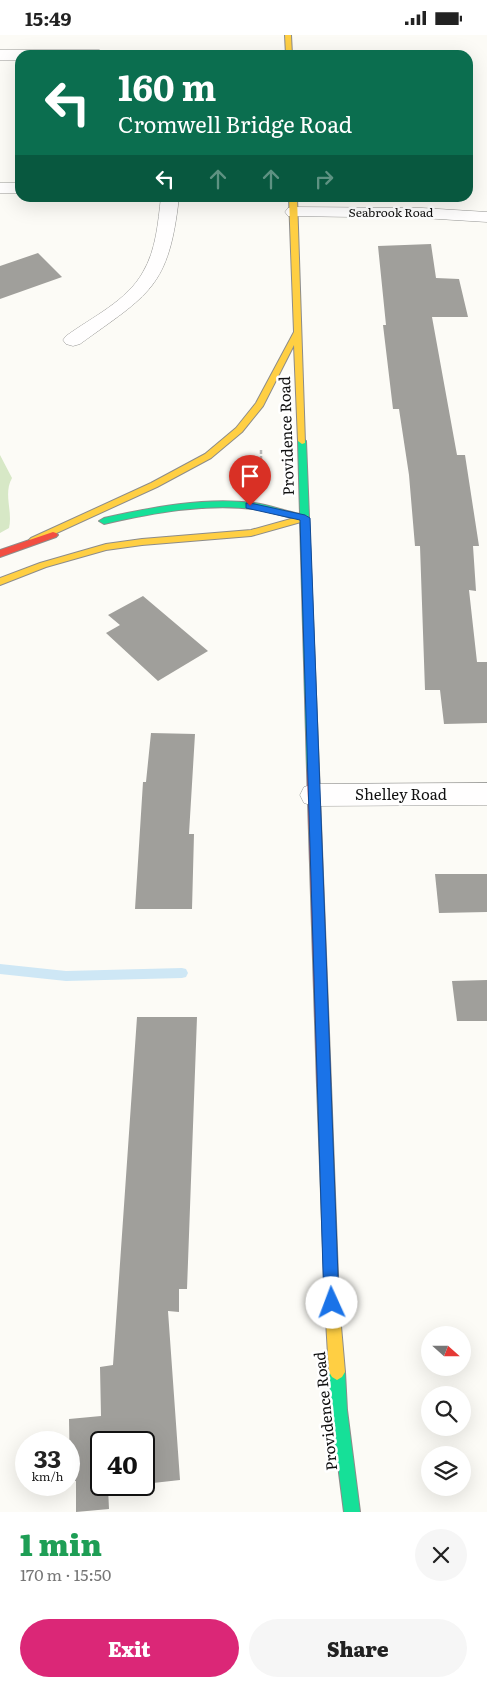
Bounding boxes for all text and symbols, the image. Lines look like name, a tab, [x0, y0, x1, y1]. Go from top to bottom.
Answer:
text: 15:49	[25, 4, 72, 32]
text: 160 m	[118, 60, 216, 112]
icon: left	[35, 70, 100, 135]
text: Cromwell Bridge Road	[118, 107, 352, 140]
icon: left	[151, 165, 179, 193]
icon: ahead	[204, 165, 232, 193]
icon: ahead	[257, 165, 285, 193]
icon: right	[310, 165, 338, 193]
street label: Seabrook Road	[349, 203, 434, 221]
street label: Providence Road	[272, 376, 299, 496]
pin	[229, 455, 271, 506]
icon: arrive	[236, 462, 264, 490]
street label: Shelley Road	[355, 782, 447, 805]
position arrow	[305, 1276, 357, 1328]
north arrow	[421, 1326, 471, 1376]
map controls	[421, 1326, 471, 1496]
street label: Providence Road	[307, 1351, 342, 1472]
button: search	[421, 1386, 471, 1436]
speed limit sign: 40	[90, 1431, 155, 1496]
text: 33	[34, 1439, 61, 1476]
button: layers	[421, 1446, 471, 1496]
text: km/h	[32, 1467, 63, 1485]
text: 1 min	[20, 1521, 102, 1565]
button: close	[415, 1529, 467, 1581]
text: 170 m · 15:50	[20, 1562, 111, 1586]
button: Exit	[20, 1619, 239, 1677]
button: Share	[249, 1619, 467, 1677]

